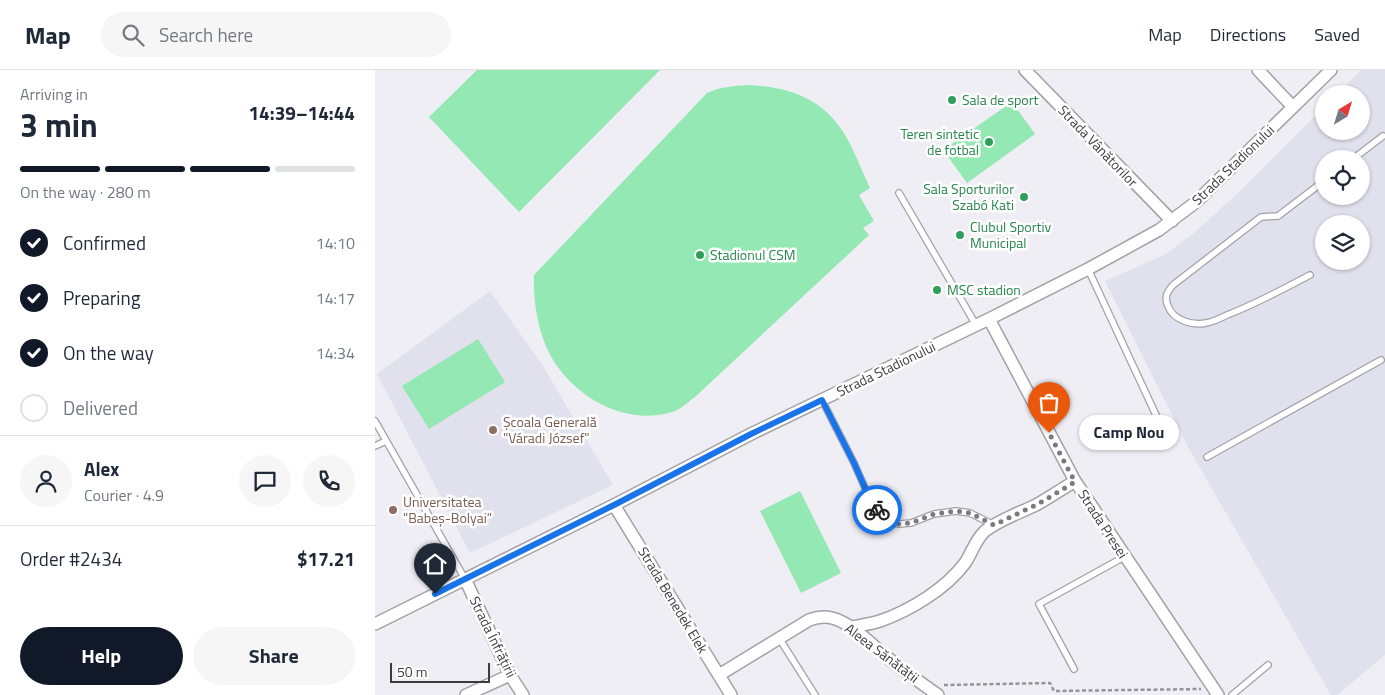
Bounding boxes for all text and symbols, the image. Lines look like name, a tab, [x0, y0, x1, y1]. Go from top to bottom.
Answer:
search box	[101, 12, 451, 57]
text: Map	[25, 17, 71, 53]
text: Search here	[159, 20, 253, 49]
icon: search	[119, 21, 147, 49]
text: Map	[1148, 21, 1182, 48]
text: Directions	[1210, 21, 1286, 48]
text: Saved	[1314, 21, 1360, 48]
text: Arriving in	[20, 82, 88, 106]
north arrow	[1315, 85, 1370, 140]
map controls	[1315, 85, 1370, 270]
place label: Sala de sport	[962, 89, 1039, 110]
marker: Sala de sport	[946, 94, 958, 106]
text: 14:39–14:44	[248, 98, 355, 127]
street label: Strada Vânătorilor	[1054, 100, 1143, 191]
text: 3 min	[20, 101, 98, 149]
street label: Strada Stadionului	[1187, 120, 1279, 210]
place label: Teren sintetic de fotbal	[900, 123, 979, 160]
marker: Teren sintetic de fotbal	[983, 136, 995, 148]
button: locate	[1315, 150, 1370, 205]
place label: Sala Sporturilor Szabó Kati	[923, 178, 1014, 215]
text: On the way · 280 m	[20, 180, 151, 204]
marker: Sala Sporturilor Szabó Kati	[1018, 191, 1030, 203]
button: layers	[1315, 215, 1370, 270]
place label: Clubul Sportiv Municipal	[970, 216, 1052, 253]
text: Confirmed	[63, 228, 146, 257]
icon: check	[20, 229, 48, 257]
marker: Clubul Sportiv Municipal	[954, 229, 966, 241]
text: 14:10	[316, 231, 355, 255]
place label: Stadionul CSM	[710, 244, 795, 265]
marker: Stadionul CSM	[694, 249, 706, 261]
place label: MSC stadion	[947, 279, 1021, 300]
text: Preparing	[63, 283, 140, 312]
icon: check	[20, 284, 48, 312]
marker: MSC stadion	[931, 284, 943, 296]
text: 14:17	[316, 286, 355, 310]
street label: Strada Stadionului	[833, 336, 939, 402]
text: On the way	[63, 338, 154, 367]
icon: check	[20, 339, 48, 367]
text: 14:34	[316, 341, 355, 365]
pin	[1028, 382, 1070, 433]
icon: bag	[1035, 389, 1063, 417]
text: Delivered	[63, 393, 138, 422]
place label: Școala Generală "Váradi József"	[503, 411, 597, 448]
callout: Camp Nou	[1079, 416, 1179, 450]
text: Camp Nou	[1094, 420, 1164, 444]
marker: Școala Generală "Váradi József"	[487, 424, 499, 436]
text: Alex	[84, 454, 119, 483]
button: person	[20, 455, 72, 507]
button: chat	[239, 455, 291, 507]
button: phone	[303, 455, 355, 507]
text: Courier · 4.9	[84, 483, 164, 507]
courier	[852, 485, 902, 535]
street label: Strada Presei	[1073, 485, 1134, 562]
place label: Universitatea "Babeș-Bolyai"	[403, 491, 492, 528]
icon: bike	[863, 496, 891, 524]
marker: Universitatea "Babeș-Bolyai"	[387, 504, 399, 516]
street label: Strada Benedek Elek	[633, 542, 714, 657]
pin	[414, 543, 456, 594]
text: Order #2434	[20, 544, 122, 573]
text: $17.21	[297, 544, 355, 573]
icon: home	[421, 550, 449, 578]
street label: Strada Înfrățirii	[465, 593, 522, 681]
street label: Aleea Sănătății	[841, 618, 924, 687]
button: Help	[20, 627, 183, 685]
button: Share	[193, 627, 355, 685]
scale bar	[390, 660, 490, 683]
text: 50 m	[397, 661, 427, 682]

